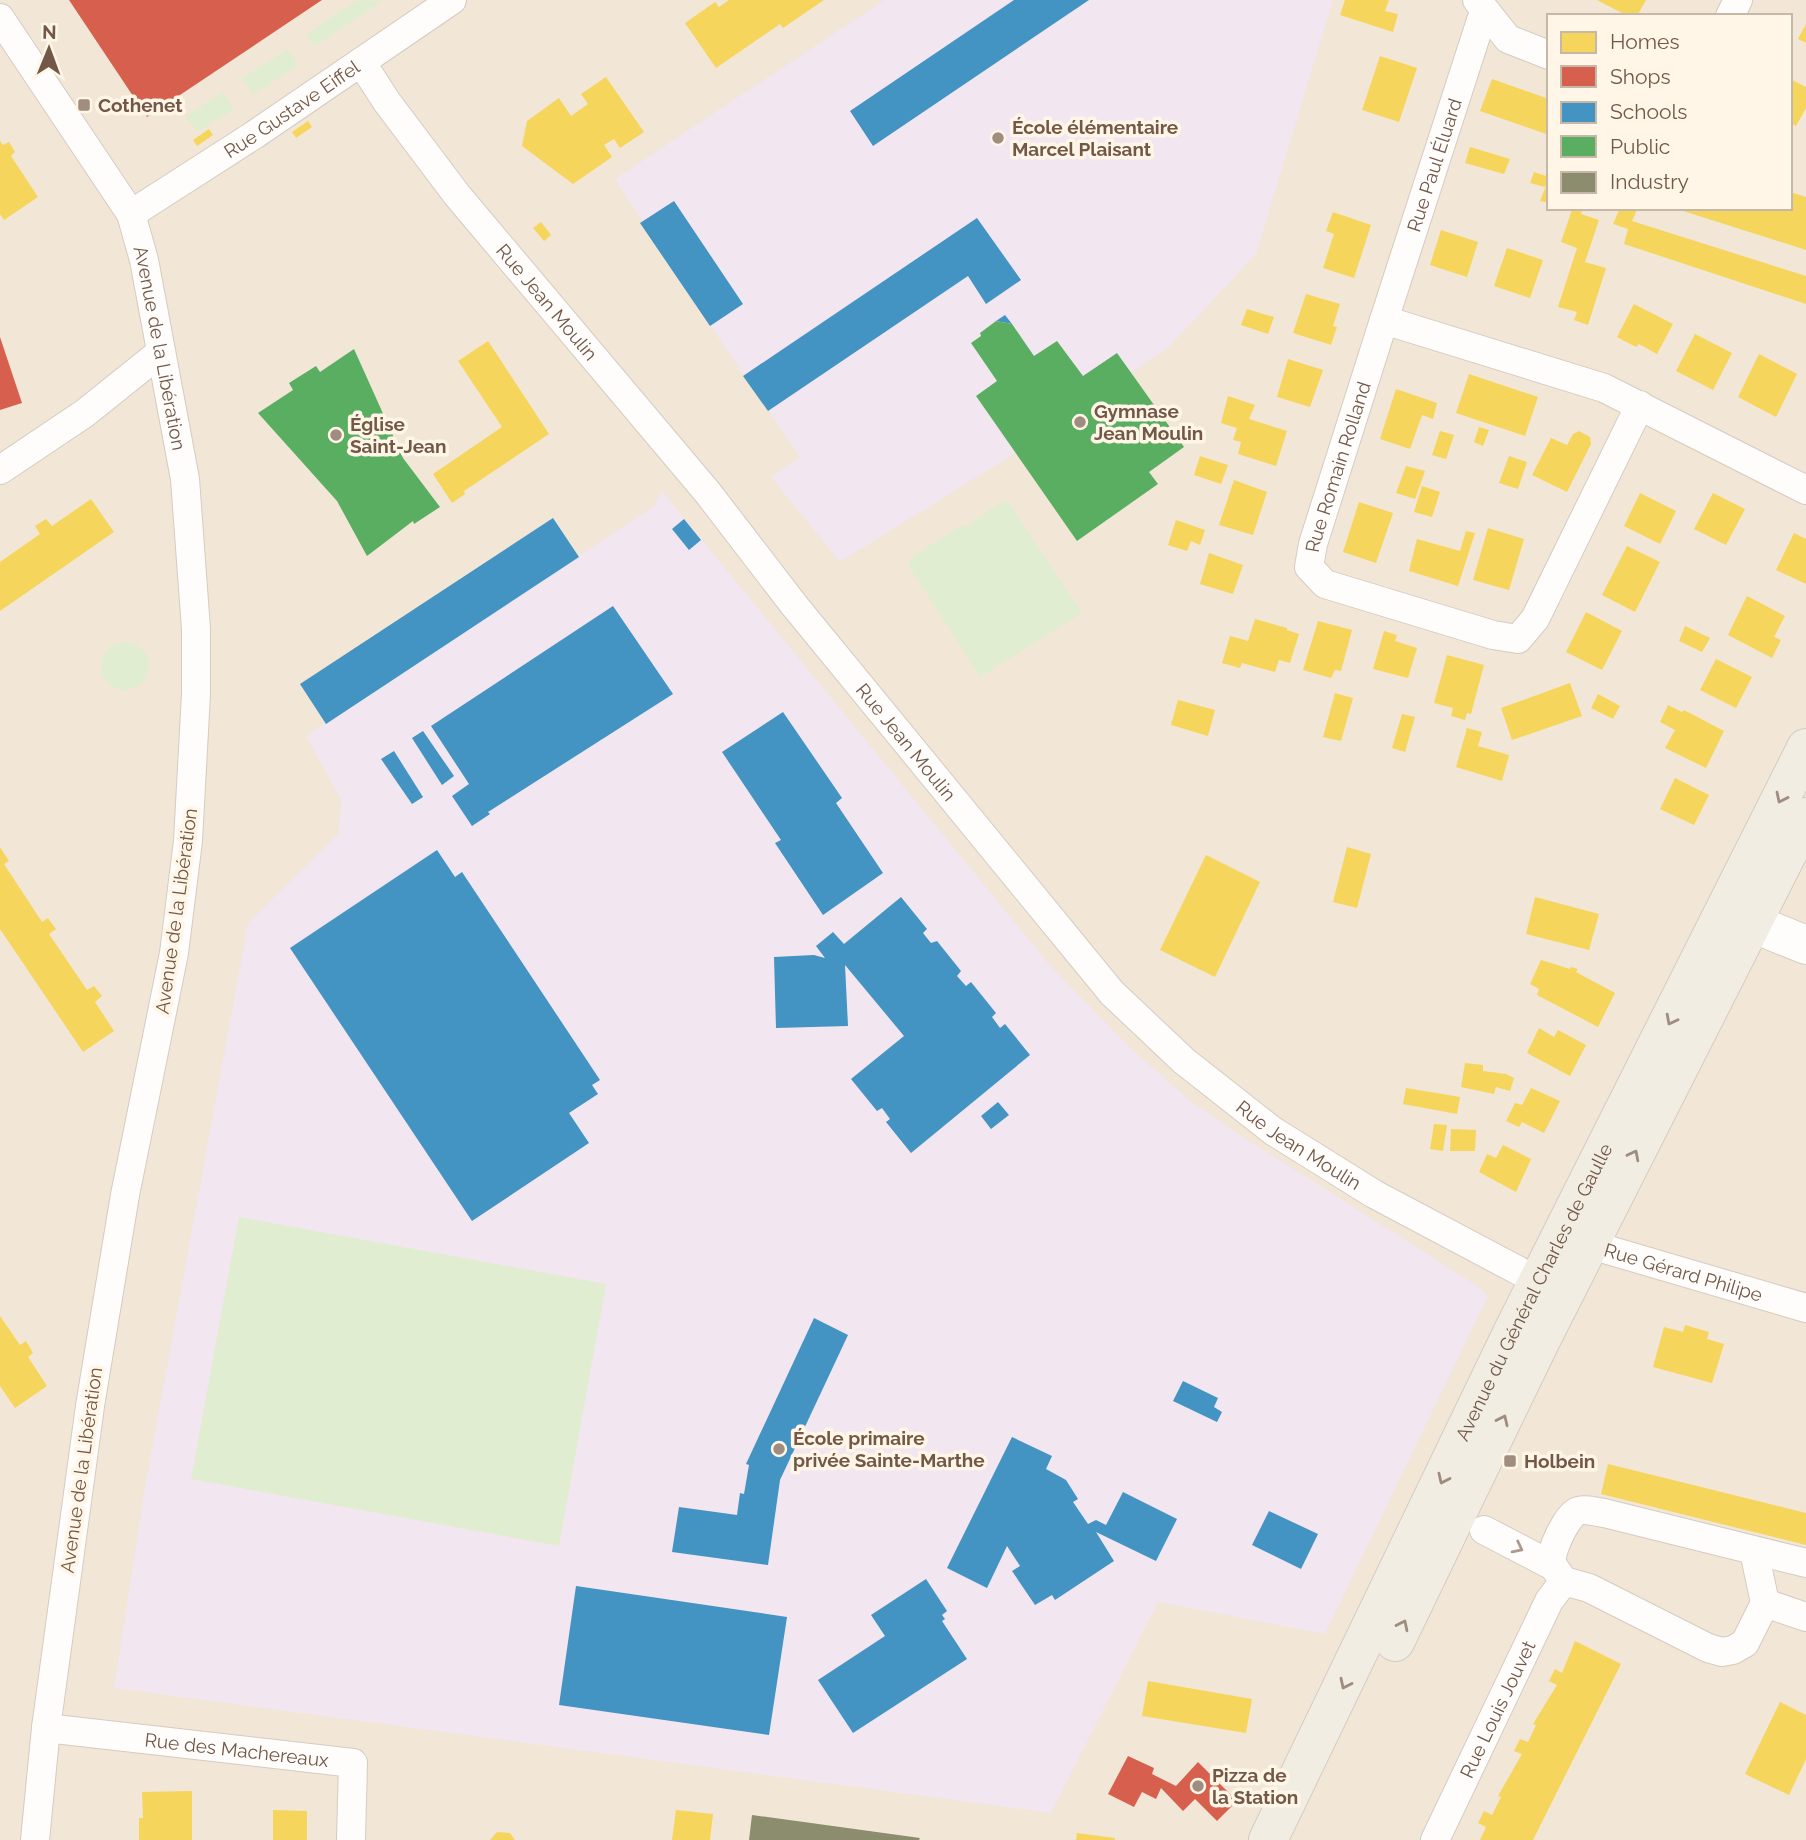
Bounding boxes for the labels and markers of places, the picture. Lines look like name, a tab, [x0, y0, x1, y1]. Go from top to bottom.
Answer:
place label: Cothenet	[98, 94, 183, 116]
marker: Cothenet	[76, 97, 92, 113]
place label: École élémentaire Marcel Plaisant	[1012, 116, 1178, 160]
marker: École élémentaire Marcel Plaisant	[990, 130, 1006, 146]
place label: Gymnase Jean Moulin	[1094, 400, 1203, 444]
place label: Église Saint-Jean	[350, 413, 446, 457]
marker: Gymnase Jean Moulin	[1072, 414, 1088, 430]
marker: Église Saint-Jean	[328, 427, 344, 443]
place label: École primaire privée Sainte-Marthe	[793, 1427, 985, 1471]
marker: École primaire privée Sainte-Marthe	[771, 1441, 787, 1457]
place label: Holbein	[1524, 1450, 1595, 1472]
marker: Holbein	[1502, 1453, 1518, 1469]
place label: Pizza de la Station	[1212, 1764, 1298, 1808]
marker: Pizza de la Station	[1190, 1778, 1206, 1794]

